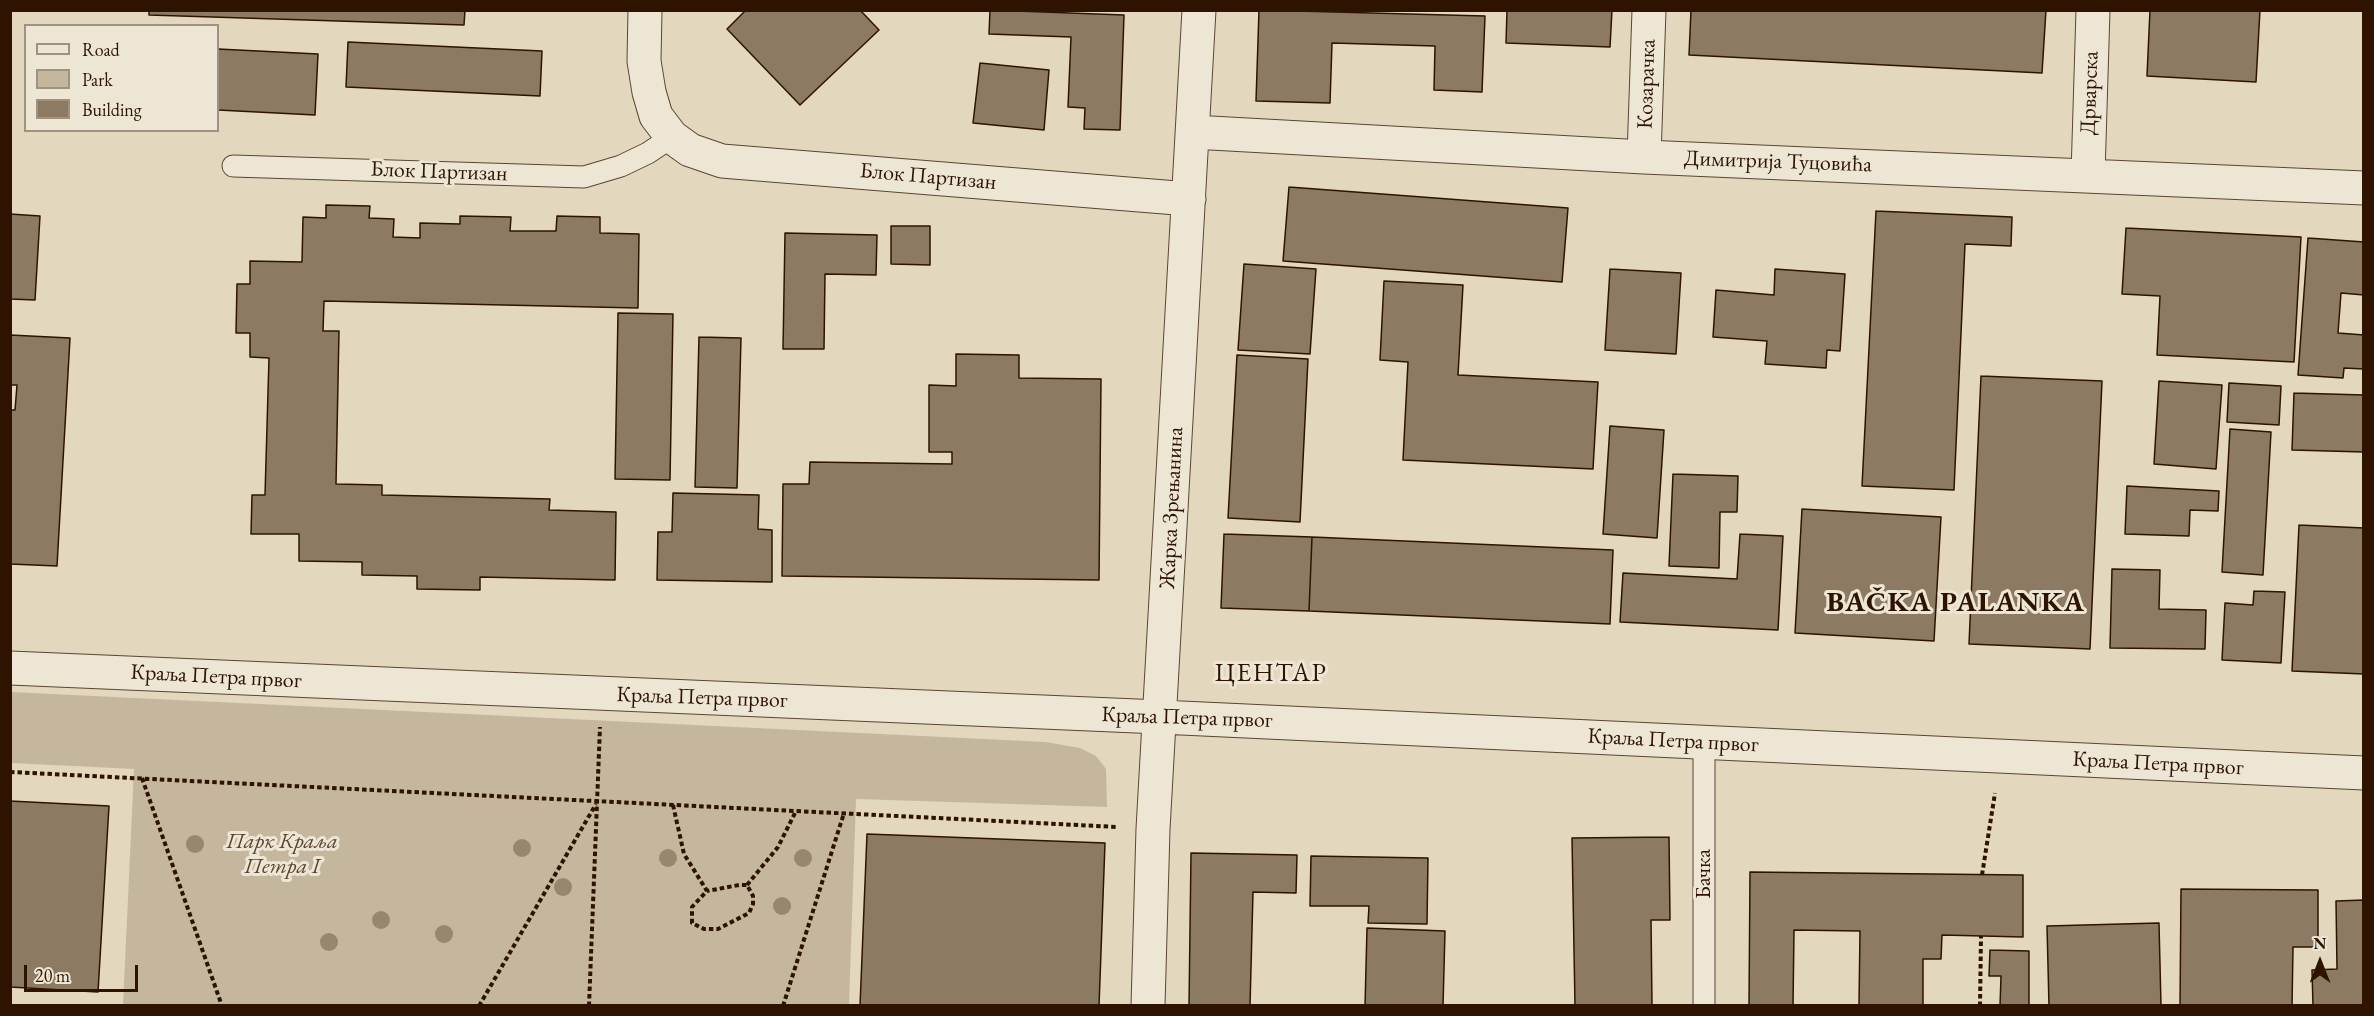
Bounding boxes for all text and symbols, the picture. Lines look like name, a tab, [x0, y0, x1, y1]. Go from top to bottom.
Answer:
legend	[24, 24, 219, 132]
text: Road	[82, 38, 120, 61]
street label: Козарачка	[1632, 39, 1662, 129]
street label: Дрварска	[2075, 51, 2105, 135]
text: Park	[82, 68, 113, 91]
text: Building	[82, 98, 142, 121]
street label: Димитрија Туцовића	[1683, 146, 1873, 178]
street label: Блок Партизан	[370, 156, 508, 188]
street label: Блок Партизан	[859, 158, 997, 196]
street label: Жарка Зрењанина	[1155, 426, 1189, 590]
district label: BAČKA PALANKA	[1826, 586, 2086, 620]
district label: ЦЕНТАР	[1215, 658, 1327, 690]
street label: Краља Петра првог	[130, 659, 302, 695]
street label: Краља Петра првог	[616, 682, 788, 714]
street label: Краља Петра првог	[1101, 702, 1273, 734]
street label: Краља Петра првог	[1587, 723, 1759, 759]
street label: Краља Петра првог	[2072, 746, 2244, 782]
park label: Парк Краља Петра I	[226, 829, 338, 880]
street label: Бачка	[1691, 849, 1717, 899]
north arrow	[2290, 932, 2350, 992]
text: N	[2314, 933, 2326, 954]
scale bar	[27, 953, 141, 991]
text: 20 m	[35, 964, 70, 987]

